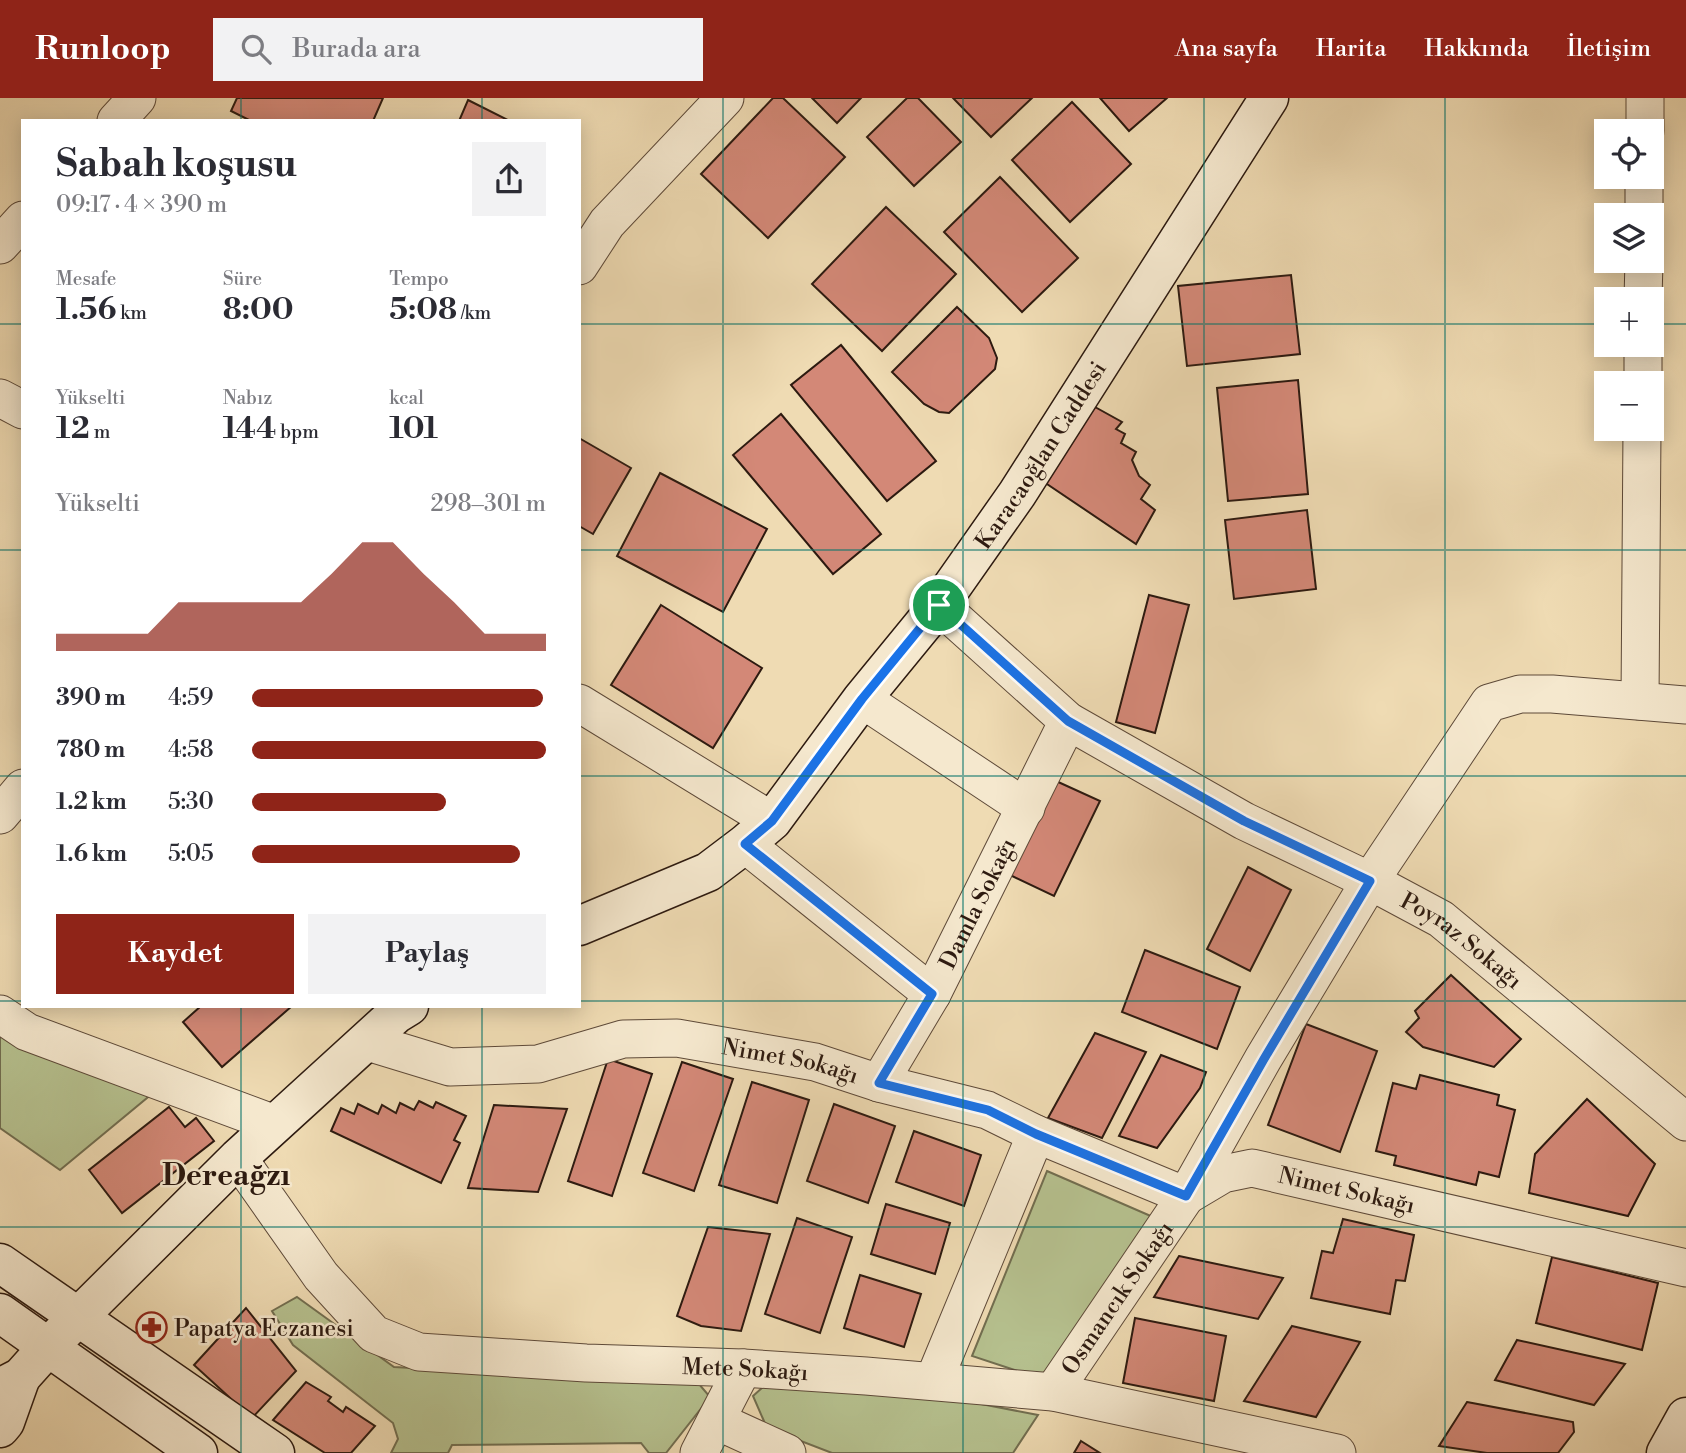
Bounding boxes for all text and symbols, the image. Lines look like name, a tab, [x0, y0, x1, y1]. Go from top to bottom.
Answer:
search box	[213, 18, 703, 81]
text: Runloop	[35, 29, 171, 70]
icon: search	[237, 30, 275, 68]
text: Burada ara	[293, 33, 421, 65]
text: Ana sayfa	[1175, 34, 1278, 64]
text: Harita	[1316, 34, 1386, 64]
text: Hakkında	[1424, 34, 1529, 64]
text: İletişim	[1567, 34, 1651, 64]
map controls	[1594, 119, 1664, 441]
button: locate	[1594, 119, 1664, 189]
text: Sabah koşusu	[56, 141, 297, 188]
button: share	[472, 142, 546, 216]
text: 09:17 · 4 × 390 m	[56, 191, 227, 219]
button: layers	[1594, 203, 1664, 273]
text: Mesafe	[56, 267, 116, 291]
text: Süre	[223, 267, 262, 291]
text: Tempo	[389, 267, 449, 291]
button: +	[1594, 287, 1664, 357]
text: 1.56	[56, 291, 116, 329]
text: 8:00	[223, 291, 294, 329]
text: 5:08	[389, 291, 457, 329]
text: km	[116, 301, 147, 325]
text: /km	[457, 301, 491, 325]
street label: Karacaoğlan Caddesi	[970, 356, 1113, 555]
button: −	[1594, 371, 1664, 441]
text: Yükselti	[56, 386, 125, 410]
text: Nabız	[223, 386, 272, 410]
text: kcal	[389, 386, 424, 410]
text: 12	[56, 410, 90, 448]
text: 144	[223, 410, 276, 448]
text: 101	[389, 410, 438, 448]
text: m	[90, 420, 110, 444]
text: bpm	[276, 420, 319, 444]
text: Yükselti	[56, 490, 140, 518]
text: 298–301 m	[430, 490, 546, 518]
pin	[909, 575, 969, 635]
icon: arrive	[920, 586, 958, 624]
text: 390 m	[56, 684, 126, 712]
text: 4:59	[168, 684, 214, 712]
text: 780 m	[56, 736, 125, 764]
text: 4:58	[168, 736, 214, 764]
text: 1.2 km	[56, 788, 127, 816]
text: 5:30	[168, 788, 214, 816]
street label: Damla Sokağı	[934, 833, 1023, 974]
text: 1.6 km	[56, 840, 127, 868]
text: 5:05	[168, 840, 214, 868]
street label: Poyraz Sokağı	[1395, 887, 1528, 995]
button: Kaydet	[56, 914, 294, 994]
button: Paylaş	[308, 914, 546, 994]
street label: Nimet Sokağı	[720, 1033, 862, 1090]
district label: Dereağzı	[162, 1157, 290, 1195]
street label: Nimet Sokağı	[1276, 1162, 1418, 1220]
street label: Osmancık Sokağı	[1056, 1216, 1180, 1380]
pharmacy icon: Papatya Eczanesi	[134, 1311, 168, 1345]
place label: Papatya Eczanesi	[174, 1315, 354, 1343]
street label: Mete Sokağı	[682, 1353, 809, 1387]

